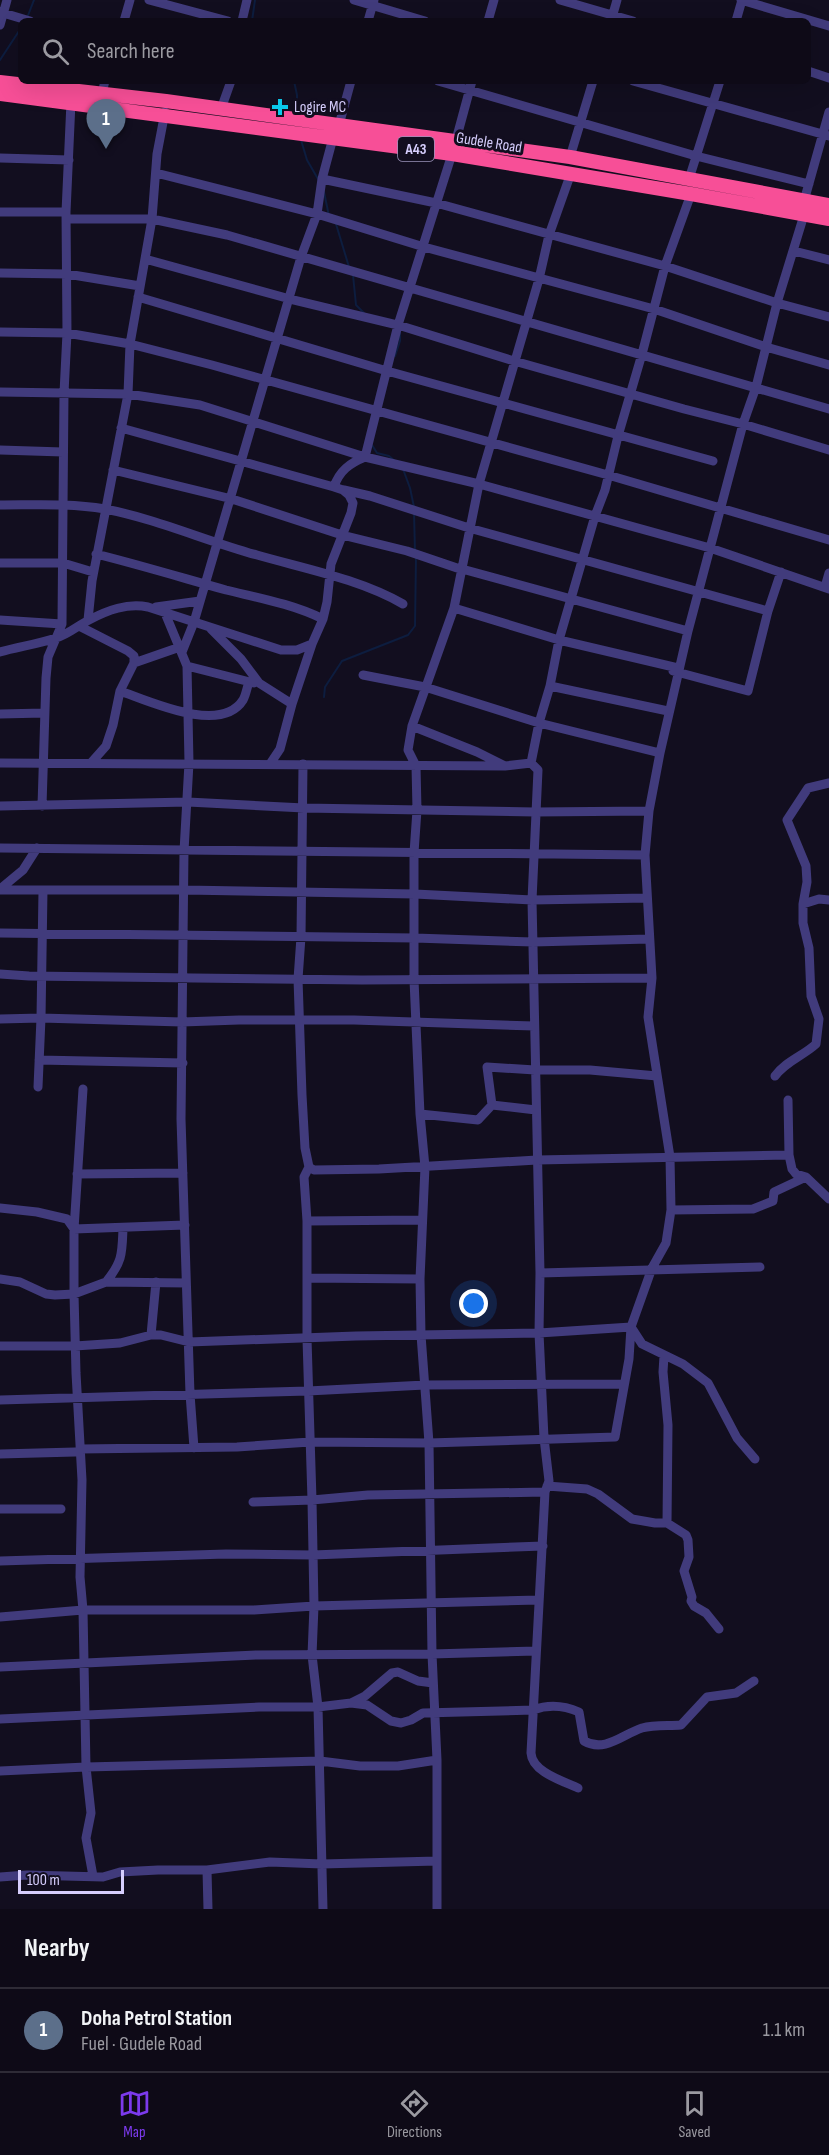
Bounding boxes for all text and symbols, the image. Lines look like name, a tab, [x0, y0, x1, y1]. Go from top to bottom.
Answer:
search box	[18, 18, 811, 84]
icon: search	[39, 35, 72, 68]
text: Search here	[87, 38, 174, 65]
marker: Logire MC	[271, 98, 289, 116]
place label: Logire MC	[294, 98, 347, 117]
pin: 1	[86, 100, 126, 149]
street label: Gudele Road	[455, 128, 523, 158]
road number: A43	[398, 137, 434, 161]
your location	[459, 1289, 488, 1318]
scale bar	[18, 1867, 124, 1894]
text: 100 m	[27, 1871, 60, 1890]
text: Nearby	[24, 1933, 90, 1964]
text: Doha Petrol Station	[81, 2005, 232, 2032]
text: 1	[40, 2018, 47, 2042]
text: 1.1 km	[763, 2018, 805, 2042]
text: Fuel · Gudele Road	[81, 2032, 202, 2056]
tab: Map	[118, 2087, 151, 2142]
tab: Directions	[387, 2087, 442, 2142]
tab: Saved	[678, 2087, 711, 2142]

